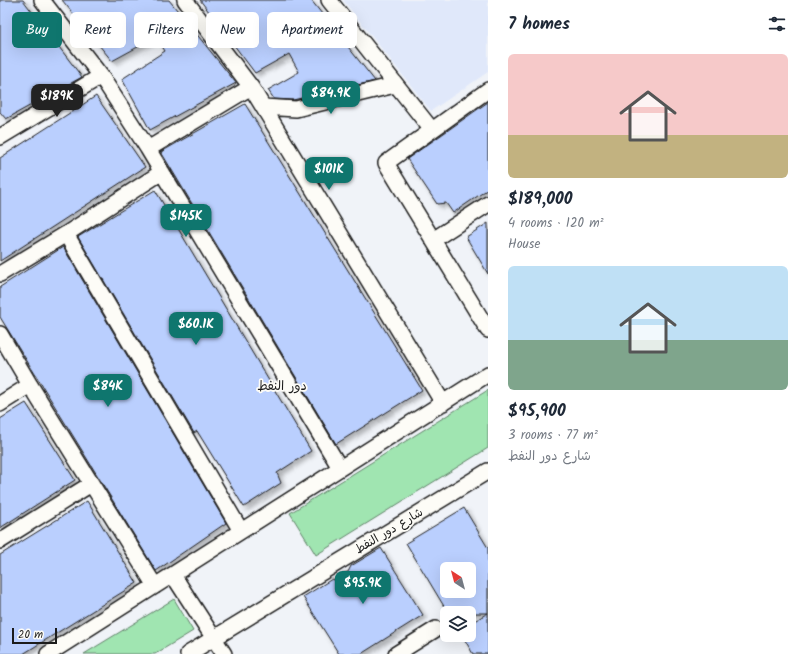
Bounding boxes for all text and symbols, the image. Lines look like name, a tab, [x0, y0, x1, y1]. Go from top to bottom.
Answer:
text: 7 homes	[508, 11, 570, 38]
chip: Buy	[12, 12, 62, 48]
chip: Rent	[70, 12, 126, 48]
chip: Filters	[134, 12, 198, 48]
chip: New	[206, 12, 259, 48]
chip: Apartment	[267, 12, 357, 48]
icon: filters	[766, 13, 788, 35]
icon: home	[612, 80, 684, 152]
pin: $84.9K	[298, 81, 364, 115]
text: $84.9K	[311, 83, 351, 104]
pin: $189K	[29, 84, 85, 118]
text: $189K	[40, 86, 74, 107]
pin: $101K	[301, 157, 357, 191]
text: $101K	[314, 159, 344, 180]
text: $189,000	[508, 186, 572, 213]
pin: $145K	[158, 204, 214, 238]
text: $145K	[169, 206, 203, 227]
text: 4 rooms · 120 m²	[508, 213, 604, 234]
text: House	[508, 234, 540, 255]
icon: home	[612, 292, 684, 364]
pin: $60.1K	[163, 312, 229, 346]
text: $60.1K	[178, 314, 214, 335]
pin: $84K	[84, 374, 132, 408]
text: $84K	[93, 376, 123, 397]
district label: دور النفط	[257, 376, 307, 397]
text: $95,900	[508, 398, 566, 425]
text: 3 rooms · 77 m²	[508, 425, 598, 446]
text: شارع دور النفط	[508, 446, 591, 467]
street label: شارع دور النفط	[351, 503, 427, 559]
north arrow	[440, 562, 476, 598]
map controls	[440, 562, 476, 642]
pin: $95.9K	[330, 571, 396, 605]
text: $95.9K	[344, 573, 382, 594]
button: layers	[440, 606, 476, 642]
scale bar	[12, 626, 57, 645]
text: 20 m	[18, 626, 43, 644]

